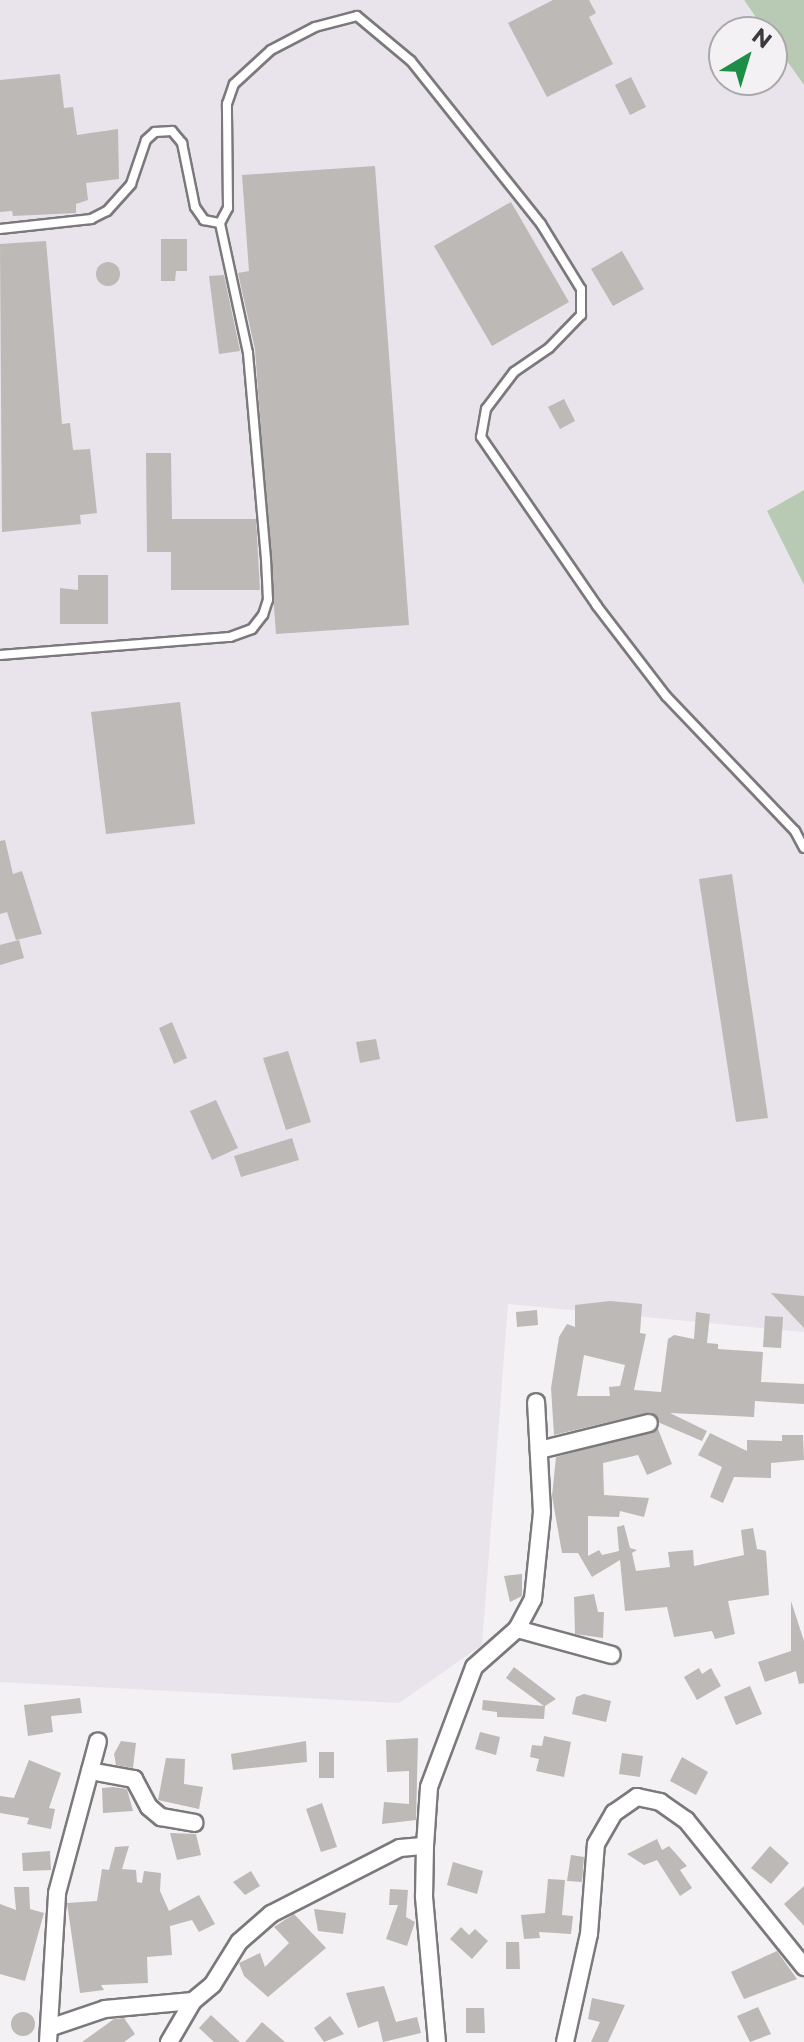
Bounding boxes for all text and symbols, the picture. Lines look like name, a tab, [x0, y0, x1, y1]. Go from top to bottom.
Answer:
north arrow	[708, 16, 788, 96]
text: N	[747, 22, 777, 54]

